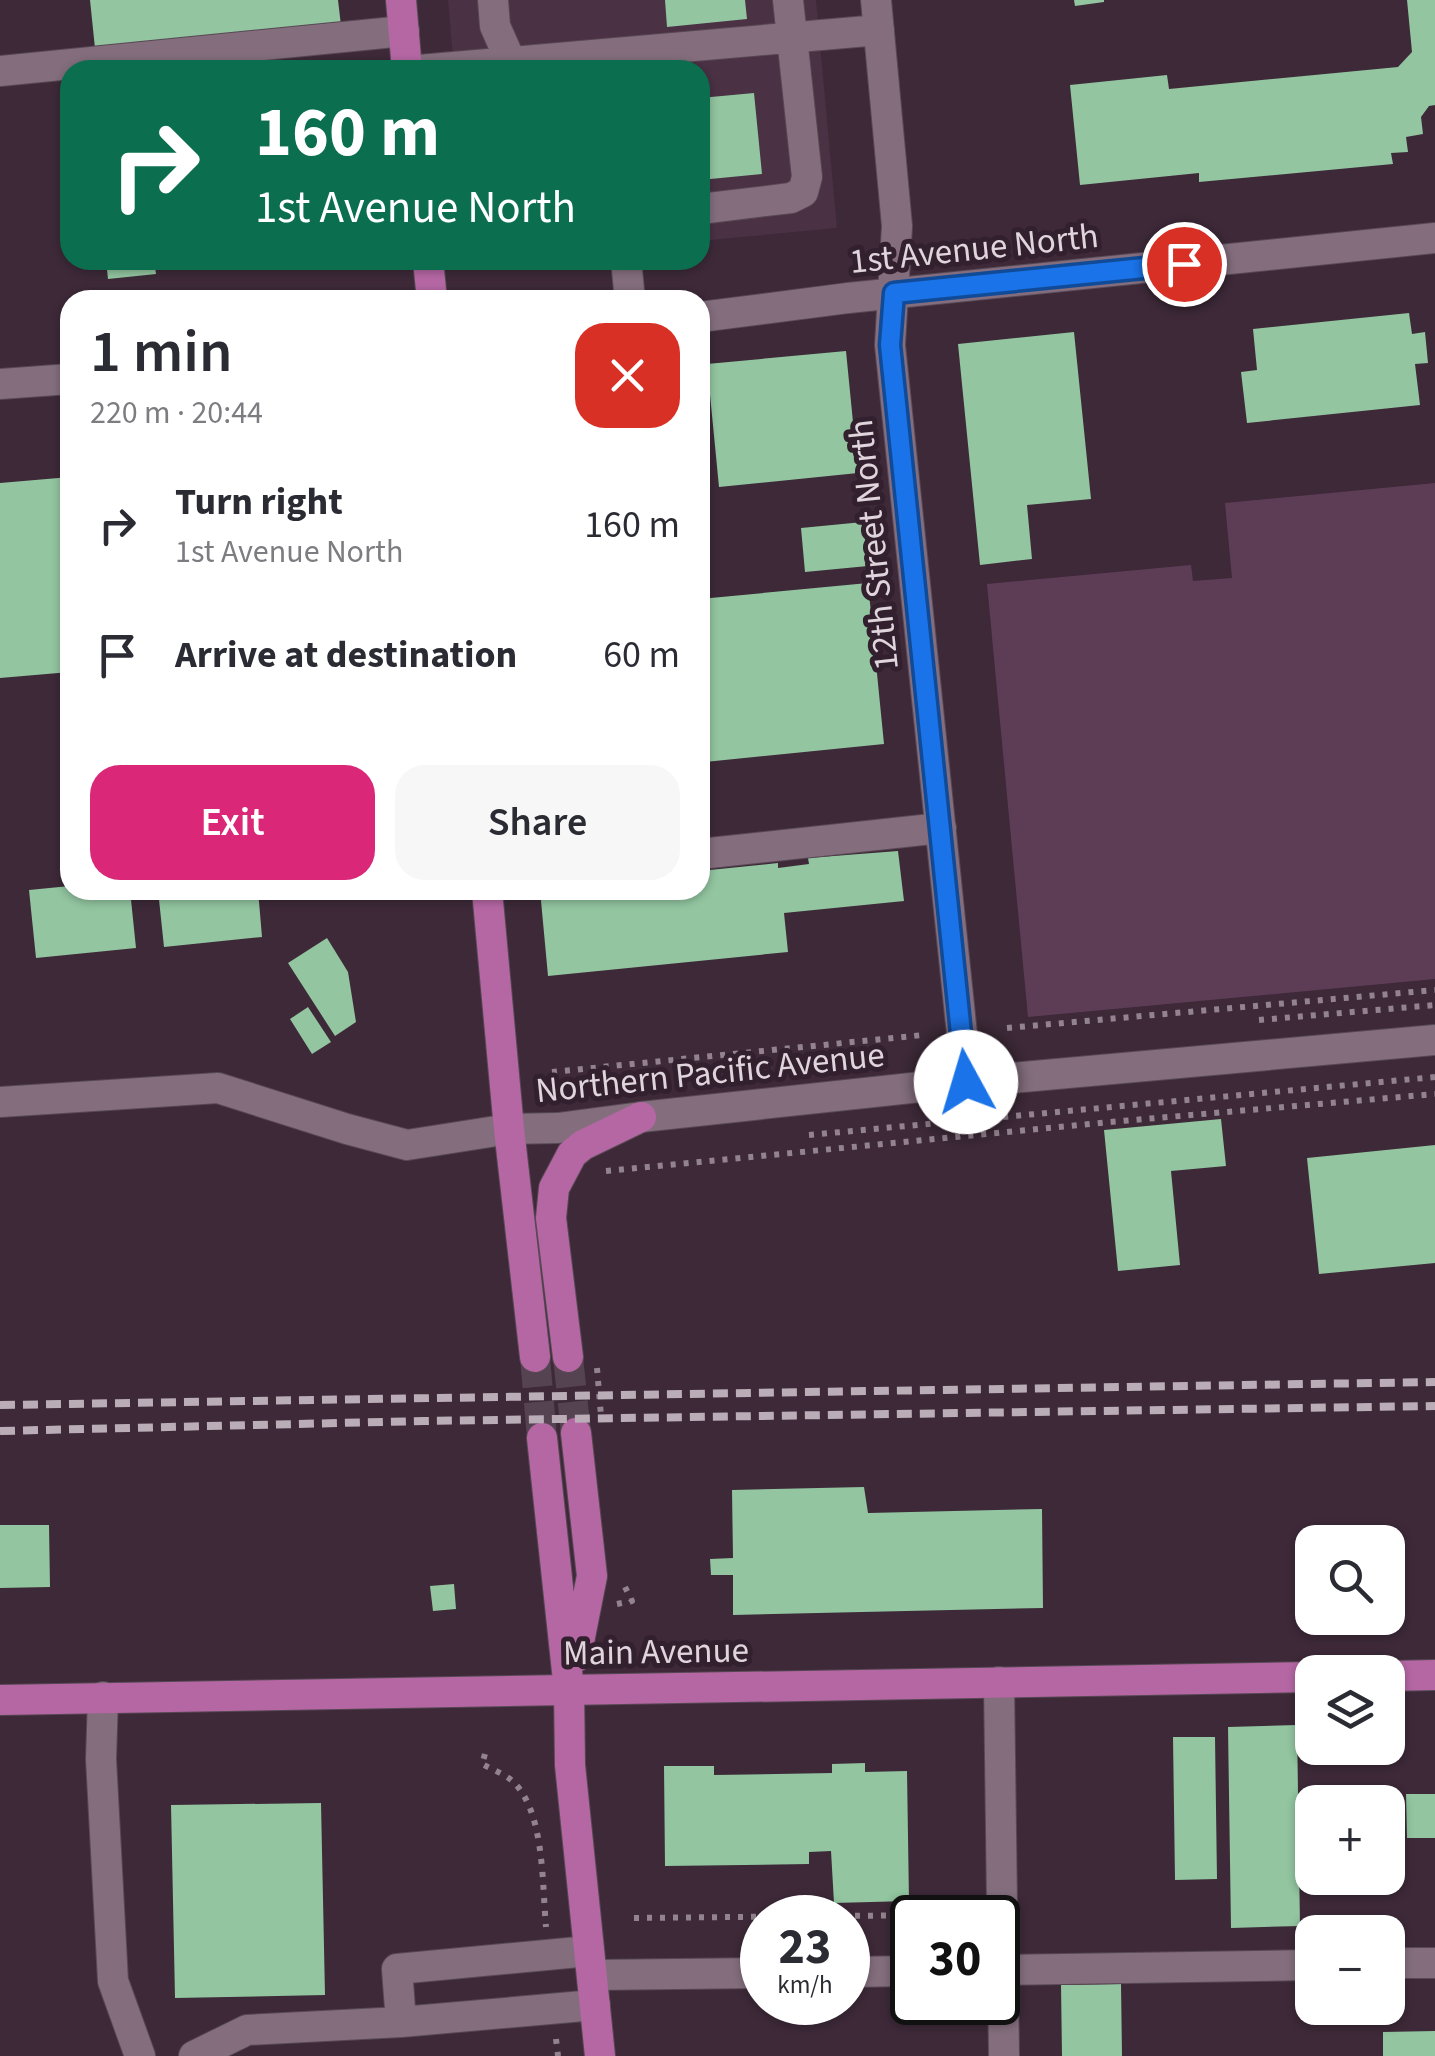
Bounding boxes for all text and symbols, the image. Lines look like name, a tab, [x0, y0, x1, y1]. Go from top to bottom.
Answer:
text: 160 m	[255, 83, 440, 183]
icon: right	[90, 100, 220, 230]
text: 1st Avenue North	[255, 176, 576, 240]
street label: 1st Avenue North	[847, 211, 1101, 287]
pin	[1142, 222, 1227, 307]
icon: arrive	[1157, 237, 1212, 292]
text: 1 min	[90, 310, 233, 395]
button: close	[575, 323, 680, 428]
text: 220 m · 20:44	[90, 390, 263, 436]
street label: 12th Street North	[836, 417, 912, 673]
text: Turn right	[175, 475, 343, 529]
icon: right	[90, 498, 145, 553]
text: 160 m	[584, 498, 680, 552]
text: 1st Avenue North	[175, 529, 403, 575]
icon: arrive	[90, 628, 145, 683]
text: Arrive at destination	[175, 628, 517, 682]
text: 60 m	[603, 628, 680, 682]
button: Exit	[90, 765, 375, 880]
button: Share	[395, 765, 680, 880]
street label: Northern Pacific Avenue	[533, 1030, 887, 1116]
position arrow	[914, 1030, 1018, 1134]
map controls	[1295, 1525, 1405, 2025]
button: search	[1295, 1525, 1405, 1635]
street label: Main Avenue	[563, 1625, 749, 1679]
button: layers	[1295, 1655, 1405, 1765]
button: +	[1295, 1785, 1405, 1895]
speed limit sign: 30	[890, 1895, 1020, 2025]
text: 23	[779, 1912, 831, 1983]
button: −	[1295, 1915, 1405, 2025]
text: km/h	[777, 1967, 833, 2003]

